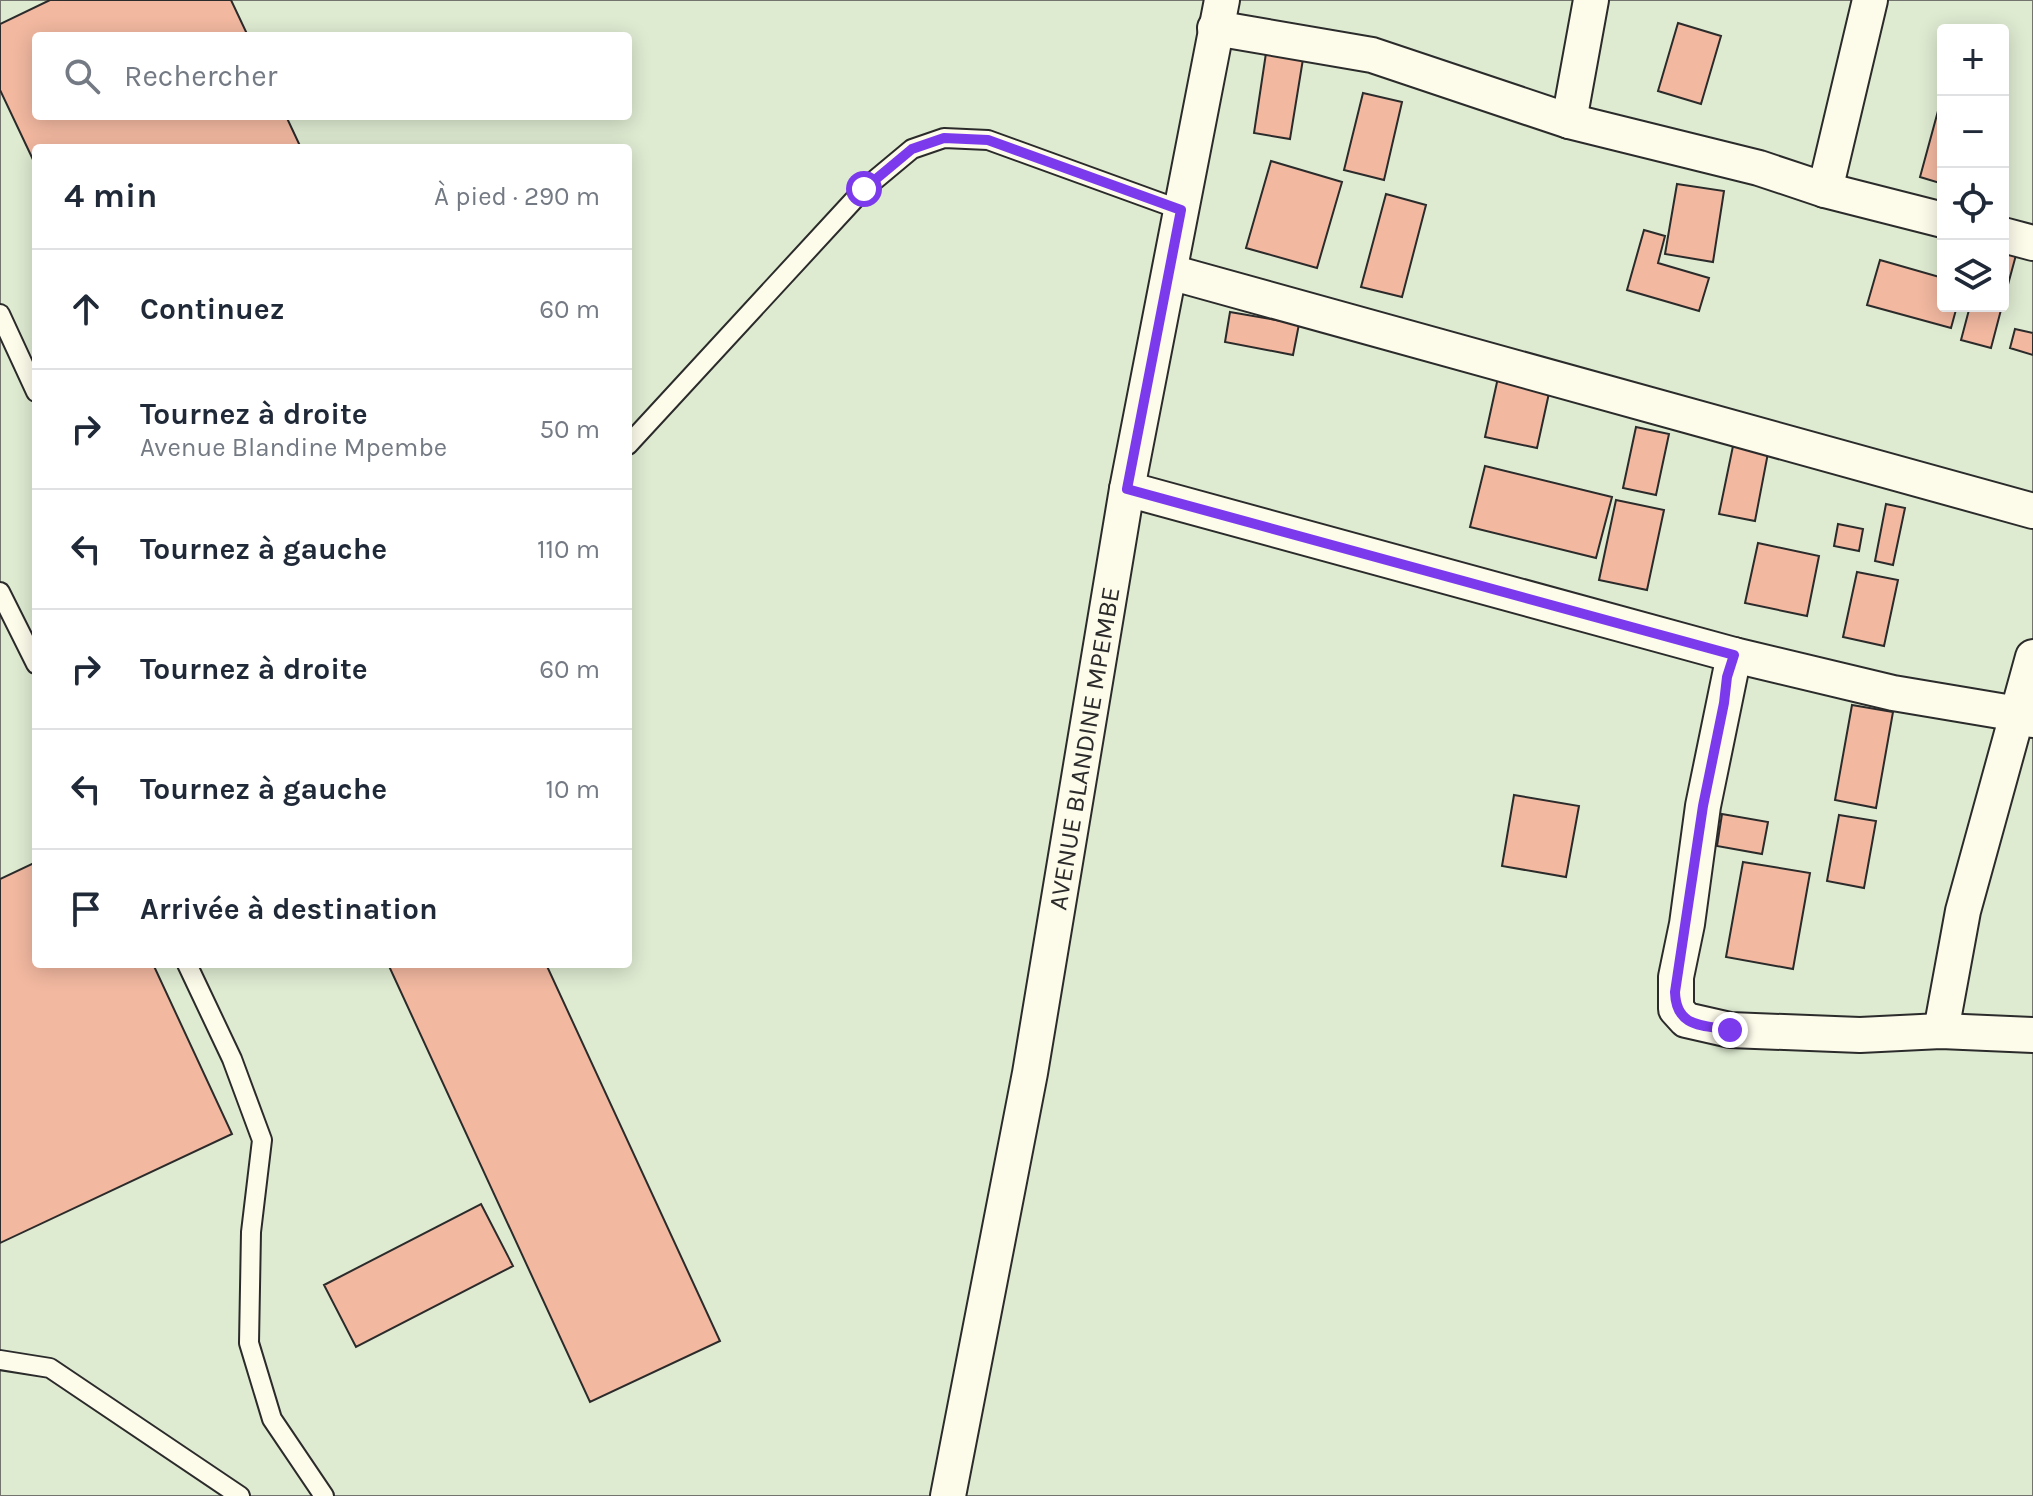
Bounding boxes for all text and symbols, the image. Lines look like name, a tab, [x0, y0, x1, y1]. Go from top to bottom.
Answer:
map controls	[1937, 24, 2009, 312]
button: +	[1937, 24, 2009, 96]
search box	[32, 32, 632, 120]
icon: search	[60, 54, 104, 98]
text: Rechercher	[124, 58, 277, 94]
button: −	[1937, 96, 2009, 168]
button: locate	[1937, 168, 2009, 240]
route start	[846, 171, 882, 207]
text: 4 min	[64, 176, 157, 216]
text: À pied · 290 m	[434, 181, 600, 212]
button: layers	[1937, 240, 2009, 312]
icon: ahead	[64, 287, 108, 331]
text: Continuez	[140, 291, 285, 327]
text: 60 m	[539, 294, 600, 325]
text: Tournez à droite	[140, 396, 368, 432]
icon: right	[64, 407, 108, 451]
text: 50 m	[539, 414, 600, 445]
text: Avenue Blandine Mpembe	[140, 432, 447, 463]
icon: left	[64, 527, 108, 571]
text: Tournez à gauche	[140, 531, 387, 567]
text: 110 m	[537, 534, 600, 565]
street label: AVENUE BLANDINE MPEMBE	[1042, 584, 1126, 912]
icon: right	[64, 647, 108, 691]
text: Tournez à droite	[140, 651, 368, 687]
text: 60 m	[539, 654, 600, 685]
icon: left	[64, 767, 108, 811]
text: Tournez à gauche	[140, 771, 387, 807]
text: 10 m	[545, 774, 600, 805]
icon: arrive	[64, 887, 108, 931]
text: Arrivée à destination	[140, 891, 438, 927]
route end	[1712, 1012, 1748, 1048]

